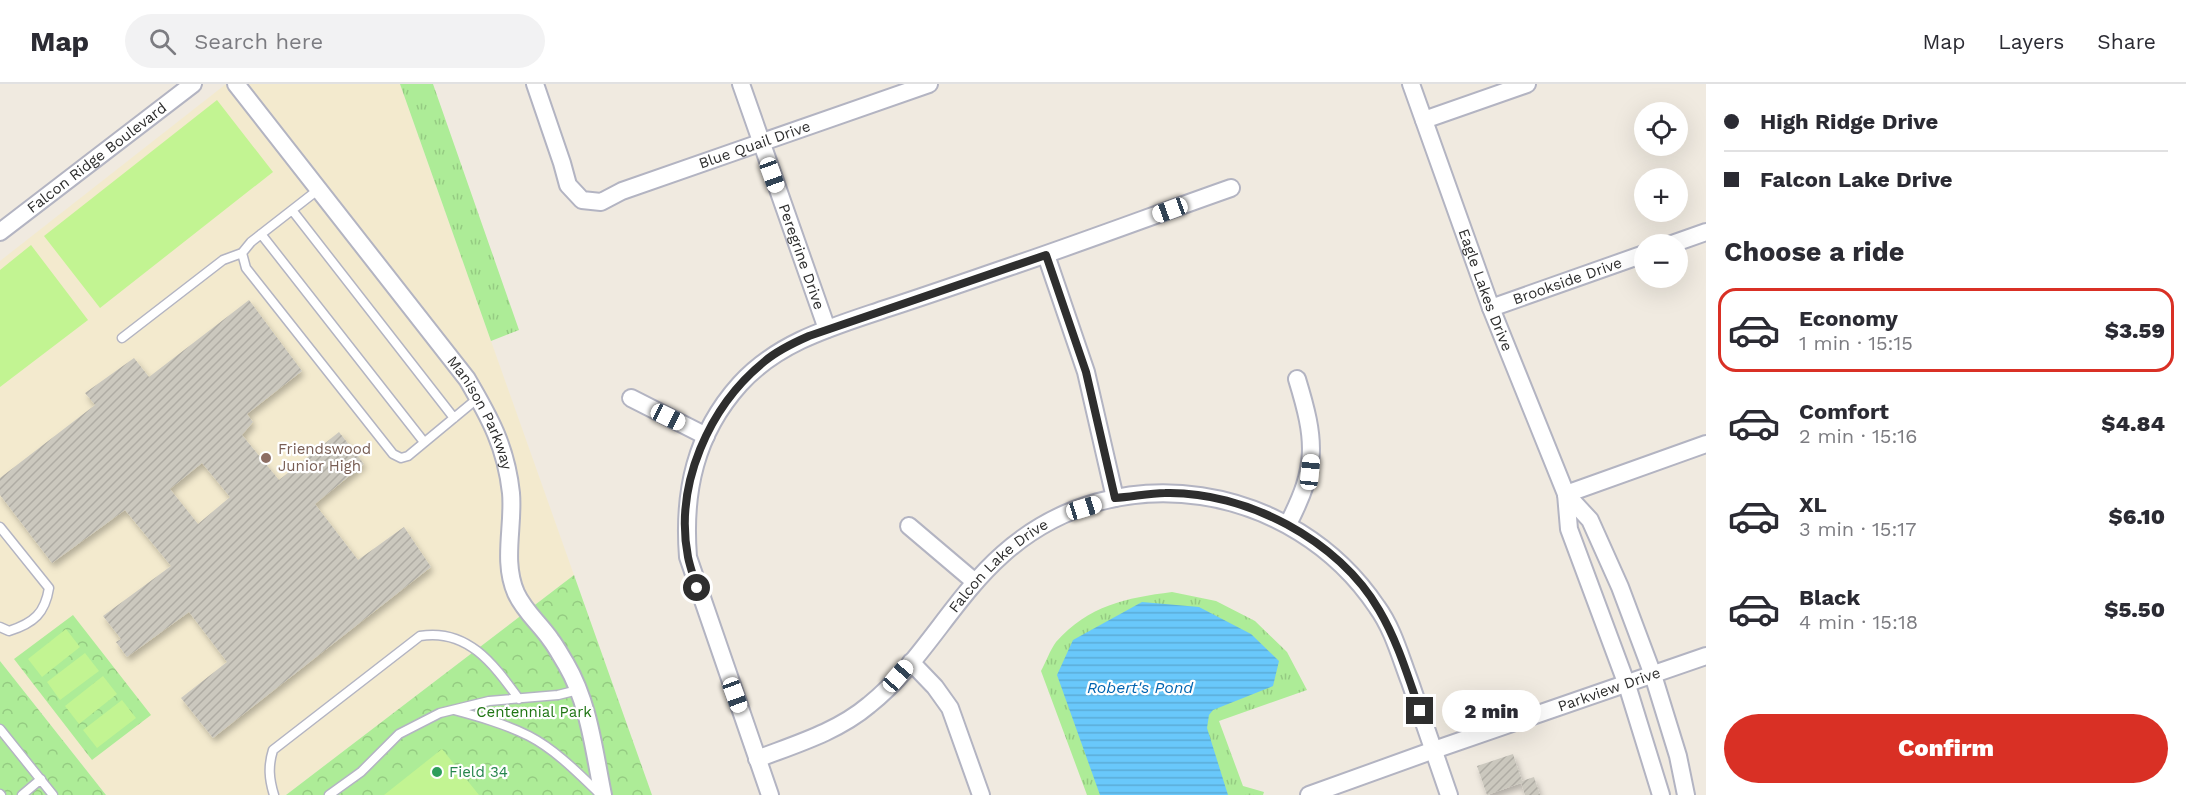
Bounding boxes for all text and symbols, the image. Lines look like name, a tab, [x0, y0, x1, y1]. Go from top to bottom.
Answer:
search box	[125, 14, 545, 68]
text: Map	[30, 25, 89, 58]
icon: search	[146, 25, 179, 58]
text: Search here	[194, 29, 323, 54]
text: Map	[1922, 29, 1965, 54]
text: Layers	[1998, 29, 2064, 54]
text: Share	[2097, 29, 2156, 54]
street label: Falcon Ridge Boulevard	[24, 99, 170, 217]
map controls	[1634, 102, 1688, 288]
button: locate	[1634, 102, 1688, 156]
text: High Ridge Drive	[1760, 109, 1938, 134]
street label: Blue Quail Drive	[696, 117, 813, 173]
car	[757, 155, 787, 195]
text: Falcon Lake Drive	[1760, 167, 1953, 192]
button: +	[1634, 168, 1688, 222]
car	[1150, 195, 1190, 225]
street label: Peregrine Drive	[775, 201, 828, 312]
street label: Eagle Lakes Drive	[1454, 226, 1516, 354]
button: −	[1634, 234, 1688, 288]
text: Choose a ride	[1724, 236, 1904, 268]
street label: Brookside Drive	[1510, 254, 1624, 309]
icon: car	[1727, 303, 1781, 357]
text: Economy	[1799, 306, 1898, 331]
text: $3.59	[2105, 318, 2165, 343]
text: 1 min · 15:15	[1799, 331, 1913, 355]
street label: Manison Parkway	[443, 352, 516, 472]
icon: car	[1727, 396, 1781, 450]
text: Comfort	[1799, 399, 1889, 424]
car	[648, 401, 688, 433]
text: $4.84	[2101, 411, 2165, 436]
text: 2 min · 15:16	[1799, 424, 1917, 448]
place label: Friendswood Junior High	[278, 440, 371, 475]
marker: Friendswood Junior High	[259, 451, 273, 465]
car	[1299, 453, 1321, 491]
icon: car	[1727, 489, 1781, 543]
text: XL	[1799, 492, 1827, 517]
car	[1064, 494, 1104, 522]
text: $6.10	[2109, 504, 2165, 529]
street label: Falcon Lake Drive	[945, 515, 1051, 616]
text: 3 min · 15:17	[1799, 517, 1916, 541]
route start	[683, 574, 710, 601]
icon: car	[1727, 582, 1781, 636]
text: Black	[1799, 585, 1860, 610]
text: $5.50	[2104, 597, 2165, 622]
text: 4 min · 15:18	[1799, 610, 1918, 634]
car	[879, 657, 917, 695]
street label: Parkview Drive	[1555, 663, 1663, 716]
car	[720, 675, 750, 715]
water label: Robert's Pond	[1087, 678, 1194, 697]
callout: 2 min	[1441, 690, 1540, 732]
route end	[1406, 697, 1433, 724]
text: 2 min	[1464, 699, 1519, 723]
park label: Centennial Park	[476, 703, 592, 721]
button: Confirm	[1724, 714, 2168, 783]
place label: Field 34	[449, 763, 508, 781]
marker: Field 34	[430, 765, 444, 779]

